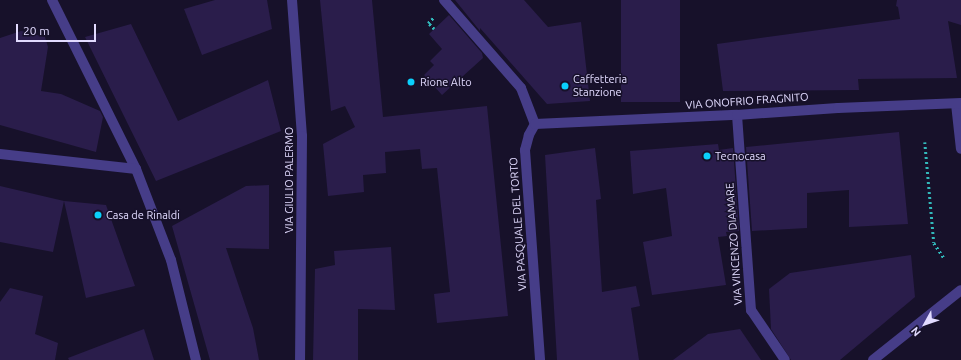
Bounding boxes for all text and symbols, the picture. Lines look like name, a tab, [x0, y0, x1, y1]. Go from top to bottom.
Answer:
scale bar	[18, 16, 98, 42]
text: 20 m	[23, 24, 50, 37]
place label: Caffetteria Stanzione	[573, 73, 627, 99]
place label: Rione Alto	[420, 75, 472, 89]
marker: Rione Alto	[405, 76, 417, 88]
marker: Caffetteria Stanzione	[560, 81, 570, 91]
street label: VIA ONOFRIO FRAGNITO	[685, 90, 809, 112]
street label: VIA GIULIO PALERMO	[282, 127, 296, 233]
place label: Tecnocasa	[715, 149, 766, 163]
marker: Tecnocasa	[702, 151, 712, 161]
street label: VIA PASQUALE DEL TORTO	[507, 157, 529, 291]
street label: VIA VINCENZO DIAMARE	[723, 182, 745, 306]
place label: Casa de Rinaldi	[106, 208, 180, 222]
marker: Casa de Rinaldi	[93, 210, 103, 220]
north arrow	[905, 304, 945, 344]
text: N	[909, 325, 923, 339]

